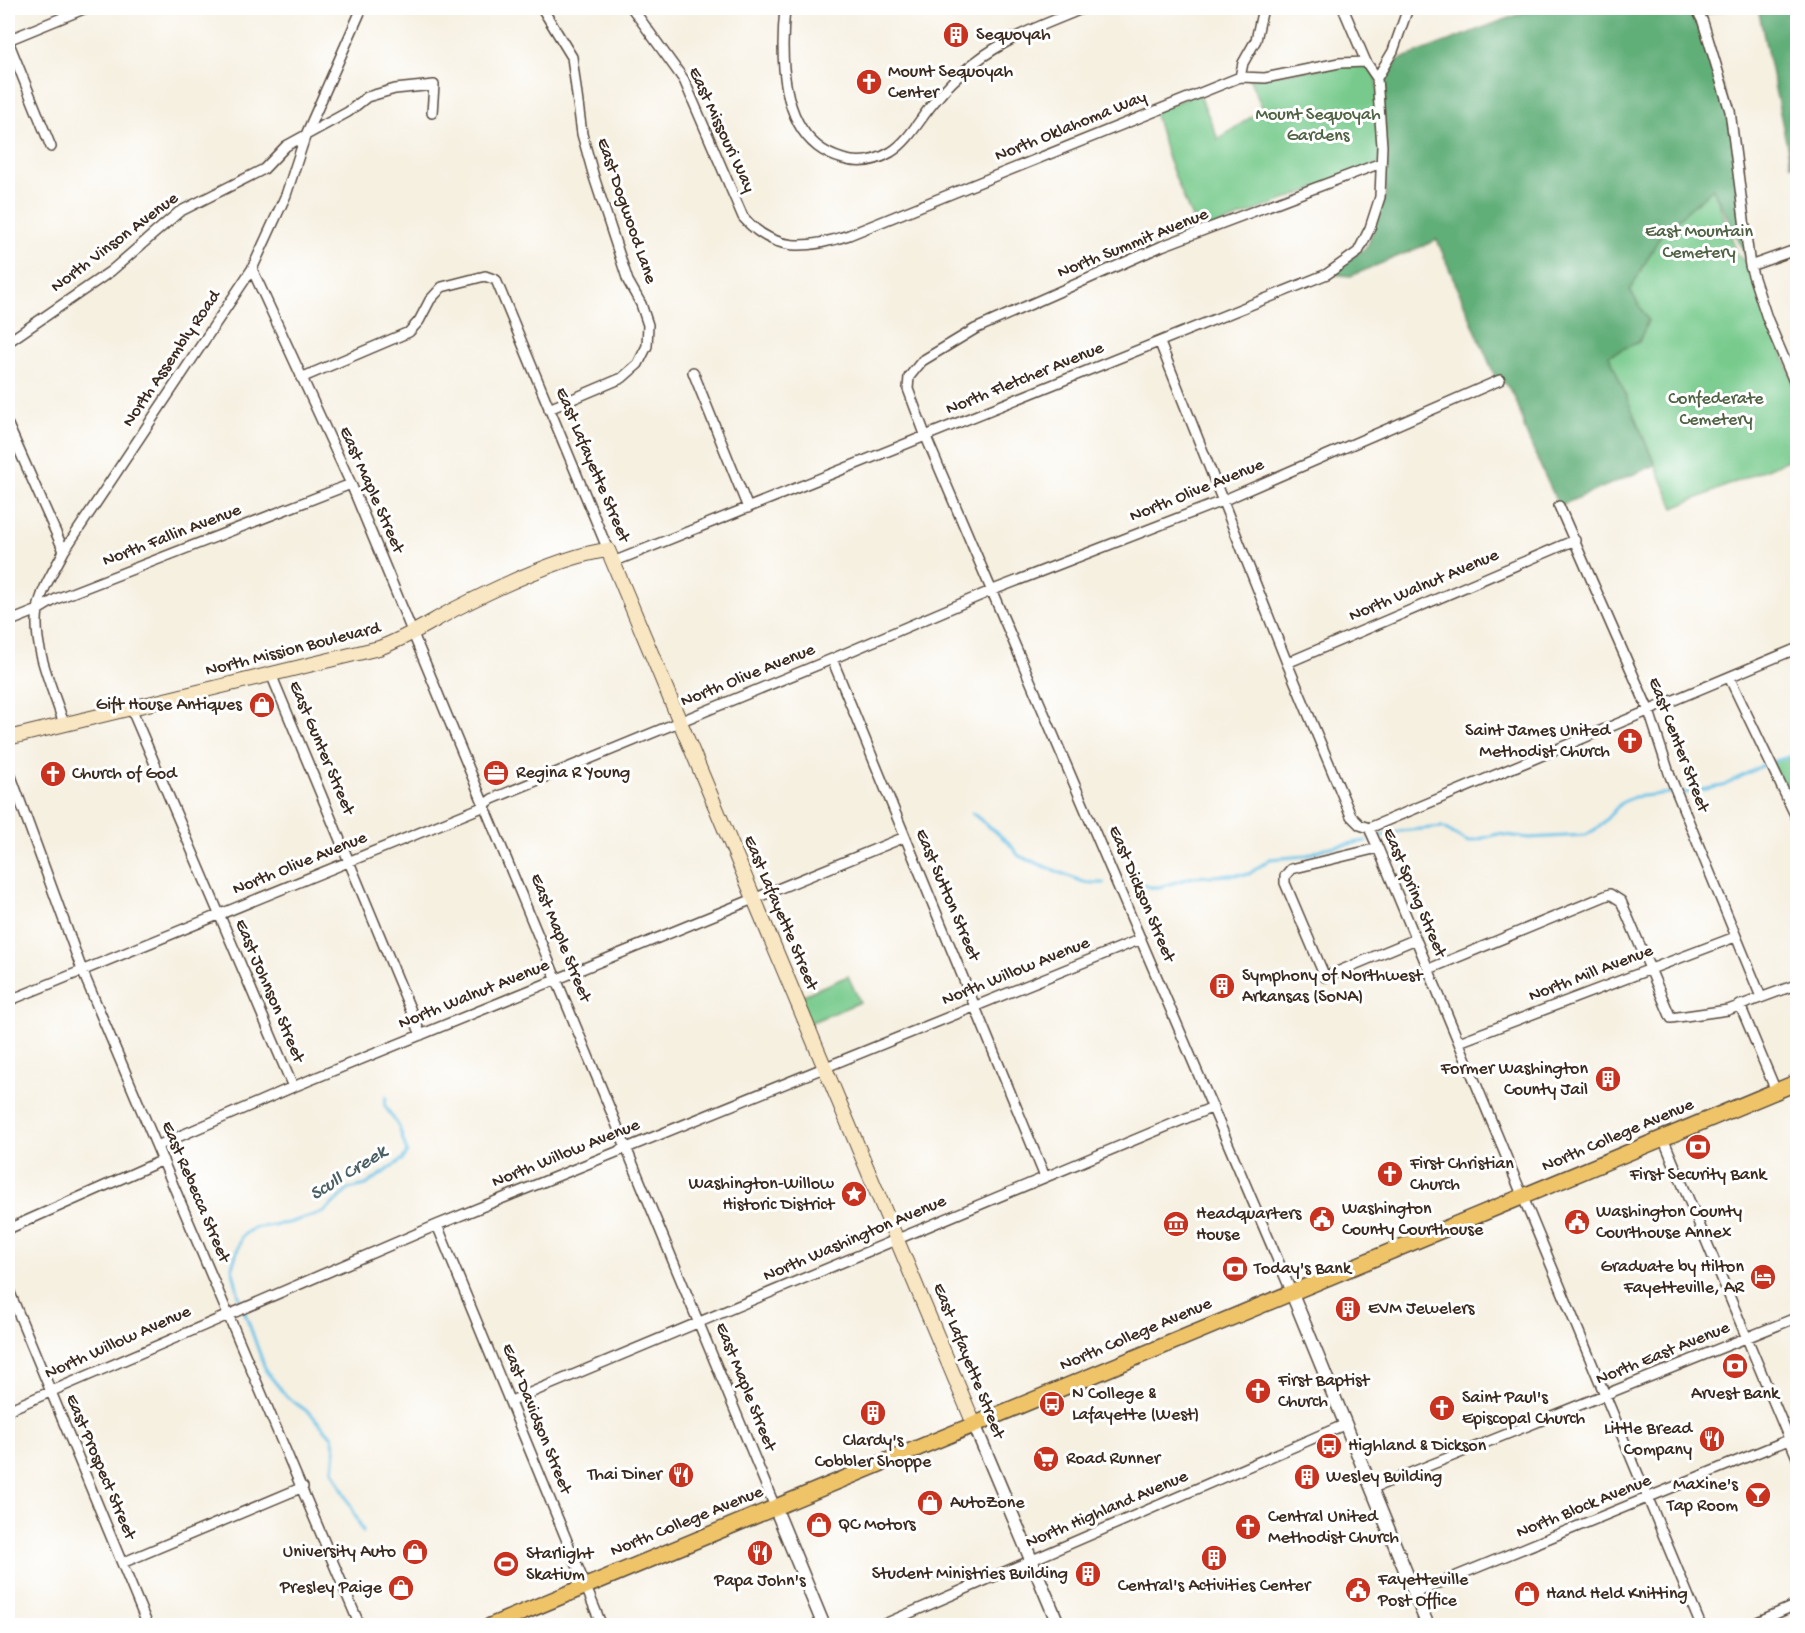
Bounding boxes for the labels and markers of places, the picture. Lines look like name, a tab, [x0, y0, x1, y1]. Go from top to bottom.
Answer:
building icon: Sequoyah	[941, 20, 971, 50]
place label: Sequoyah	[976, 25, 1051, 46]
place label: Mount Sequoyah Center	[888, 62, 1013, 104]
church icon: Mount Sequoyah Center	[854, 67, 884, 97]
shop icon: Gift House Antiques	[247, 690, 277, 720]
place label: Gift House Antiques	[96, 695, 243, 716]
place label: Saint James United Methodist Church	[1465, 721, 1611, 763]
church icon: Saint James United Methodist Church	[1615, 726, 1645, 756]
office icon: Regina R Young	[481, 758, 511, 788]
church icon: Church of God	[38, 759, 68, 789]
place label: Regina R Young	[516, 763, 630, 784]
place label: Church of God	[72, 764, 178, 785]
place label: Symphony of Northwest Arkansas (SoNA)	[1242, 966, 1424, 1008]
building icon: Symphony of Northwest Arkansas (SoNA)	[1207, 971, 1237, 1001]
place label: Former Washington County Jail	[1440, 1059, 1588, 1101]
building icon: Former Washington County Jail	[1593, 1064, 1623, 1094]
bank icon: First Security Bank	[1683, 1132, 1713, 1162]
place label: First Christian Church	[1409, 1154, 1514, 1196]
church icon: First Christian Church	[1375, 1159, 1405, 1189]
place label: First Security Bank	[1629, 1165, 1768, 1186]
place label: Washington-Willow Historic District	[688, 1174, 836, 1216]
place icon: Washington-Willow Historic District	[839, 1179, 869, 1209]
place label: Washington County Courthouse	[1342, 1199, 1484, 1241]
place label: Washington County Courthouse Annex	[1596, 1202, 1742, 1244]
place label: Headquarters House	[1196, 1204, 1303, 1246]
public building icon: Washington County Courthouse	[1307, 1204, 1337, 1234]
public building icon: Washington County Courthouse Annex	[1562, 1207, 1592, 1237]
museum icon: Headquarters House	[1161, 1209, 1191, 1239]
bank icon: Today's Bank	[1220, 1254, 1250, 1284]
place label: Graduate by Hilton Fayetteville, AR	[1600, 1257, 1745, 1299]
place label: Today's Bank	[1253, 1259, 1353, 1280]
hotel icon: Graduate by Hilton Fayetteville, AR	[1748, 1262, 1778, 1292]
building icon: EVM Jewelers	[1333, 1294, 1363, 1324]
place label: EVM Jewelers	[1368, 1299, 1476, 1320]
bank icon: Arvest Bank	[1720, 1351, 1750, 1381]
place label: First Baptist Church	[1277, 1371, 1371, 1413]
church icon: First Baptist Church	[1243, 1376, 1273, 1406]
place label: N College & Lafayette (West)	[1072, 1384, 1199, 1426]
place label: Arvest Bank	[1691, 1384, 1781, 1405]
place label: Saint Paul's Episcopal Church	[1462, 1388, 1586, 1430]
bus stop icon: N College & Lafayette (West)	[1037, 1389, 1067, 1419]
church icon: Saint Paul's Episcopal Church	[1427, 1393, 1457, 1423]
building icon: Clardy's Cobbler Shoppe	[858, 1398, 888, 1428]
place label: Little Bread Company	[1604, 1419, 1693, 1461]
restaurant icon: Little Bread Company	[1697, 1424, 1727, 1454]
place label: Clardy's Cobbler Shoppe	[815, 1431, 932, 1473]
bus stop icon: Highland & Dickson	[1314, 1431, 1344, 1461]
place label: Highland & Dickson	[1348, 1436, 1487, 1457]
supermarket icon: Road Runner	[1031, 1444, 1061, 1474]
place label: Road Runner	[1066, 1449, 1162, 1470]
restaurant icon: Thai Diner	[666, 1460, 696, 1490]
building icon: Wesley Building	[1292, 1462, 1322, 1492]
place label: Thai Diner	[586, 1465, 664, 1486]
place label: Wesley Building	[1326, 1467, 1442, 1488]
place label: Maxine's Tap Room	[1666, 1475, 1739, 1517]
bar icon: Maxine's Tap Room	[1743, 1480, 1773, 1510]
shop icon: AutoZone	[915, 1488, 945, 1518]
place label: AutoZone	[950, 1493, 1025, 1514]
place label: Central United Methodist Church	[1268, 1507, 1399, 1549]
shop icon: QC Motors	[804, 1510, 834, 1540]
church icon: Central United Methodist Church	[1233, 1512, 1263, 1542]
place label: QC Motors	[838, 1515, 917, 1536]
shop icon: University Auto	[400, 1537, 430, 1567]
restaurant icon: Papa John's	[745, 1538, 775, 1568]
place label: University Auto	[283, 1542, 396, 1563]
building icon: Central's Activities Center	[1199, 1543, 1229, 1573]
place label: Starlight Skatium	[526, 1544, 595, 1586]
sports icon: Starlight Skatium	[491, 1549, 521, 1579]
building icon: Student Ministries Building	[1073, 1559, 1103, 1589]
place label: Student Ministries Building	[872, 1564, 1068, 1585]
place label: Fayetteville Post Office	[1377, 1570, 1469, 1612]
place label: Papa John's	[713, 1571, 807, 1592]
shop icon: Presley Paige	[386, 1573, 416, 1603]
public building icon: Fayetteville Post Office	[1343, 1575, 1373, 1605]
place label: Central's Activities Center	[1118, 1576, 1312, 1597]
place label: Presley Paige	[279, 1578, 383, 1599]
shop icon: Hand Held Knitting	[1512, 1579, 1542, 1609]
place label: Hand Held Knitting	[1546, 1584, 1688, 1605]

